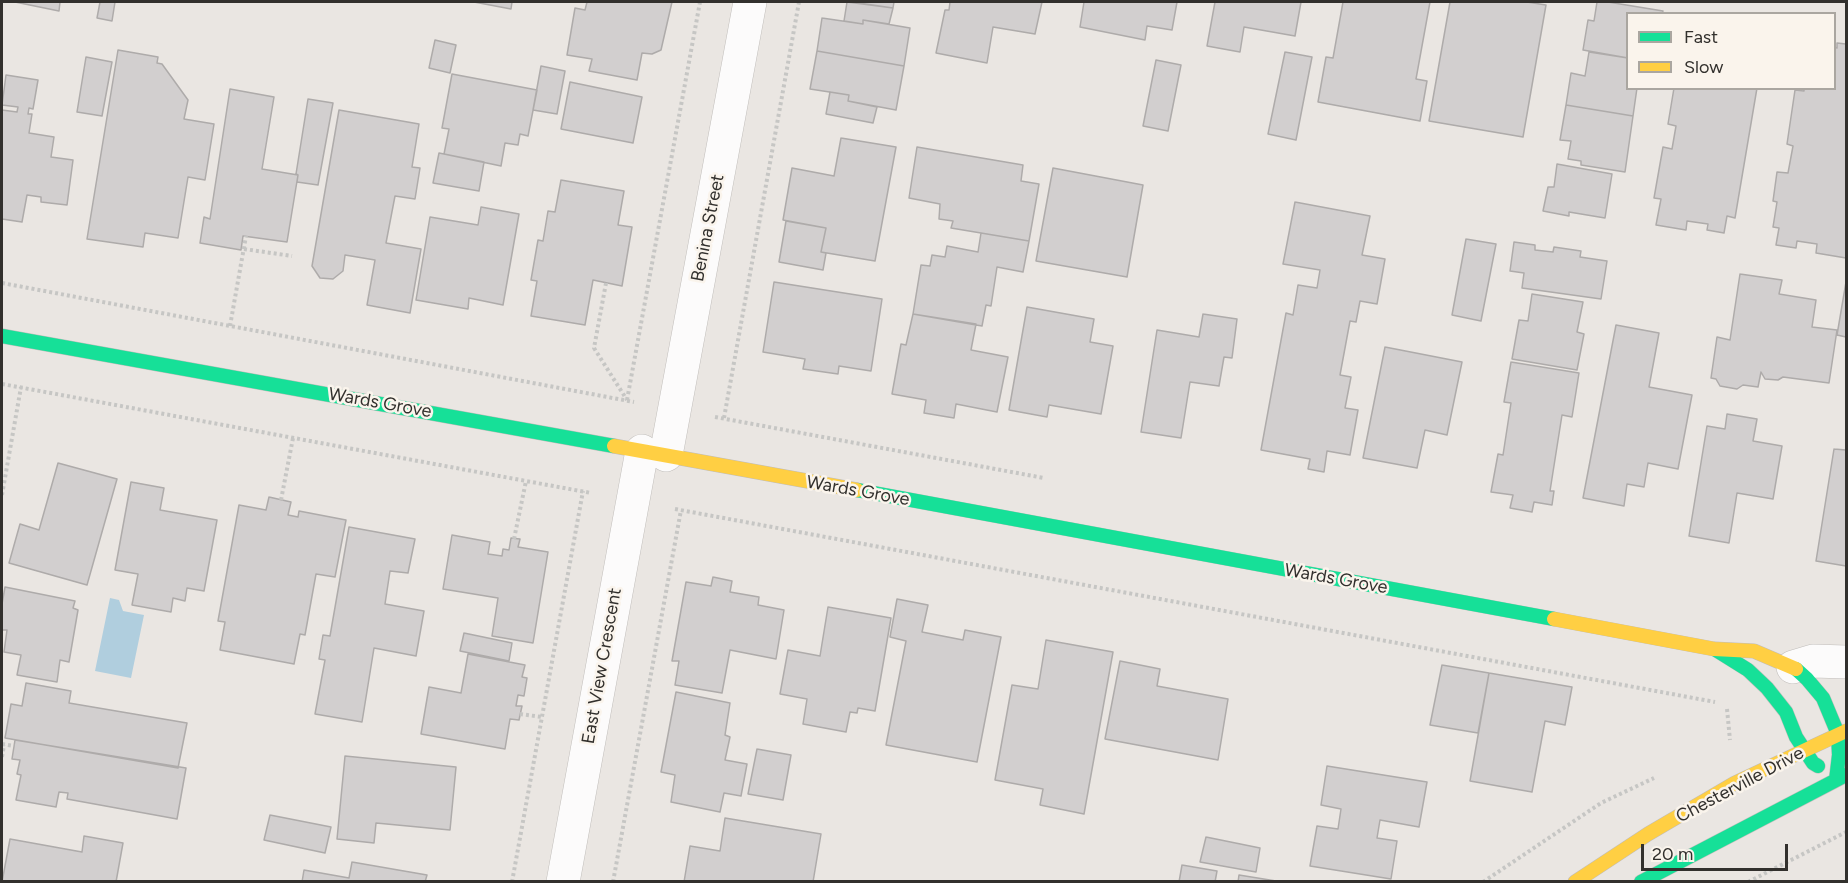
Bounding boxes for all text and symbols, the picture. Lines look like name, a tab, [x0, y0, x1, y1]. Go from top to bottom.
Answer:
legend	[1626, 12, 1836, 90]
text: Fast	[1684, 26, 1718, 48]
text: Slow	[1684, 56, 1723, 78]
street label: Benina Street	[687, 172, 729, 284]
street label: Wards Grove	[327, 383, 433, 423]
street label: Wards Grove	[805, 471, 911, 511]
street label: Wards Grove	[1283, 559, 1389, 599]
street label: East View Crescent	[578, 586, 626, 746]
street label: Chesterville Drive	[1673, 742, 1807, 828]
scale bar	[1644, 832, 1791, 870]
text: 20 m	[1652, 843, 1693, 865]

